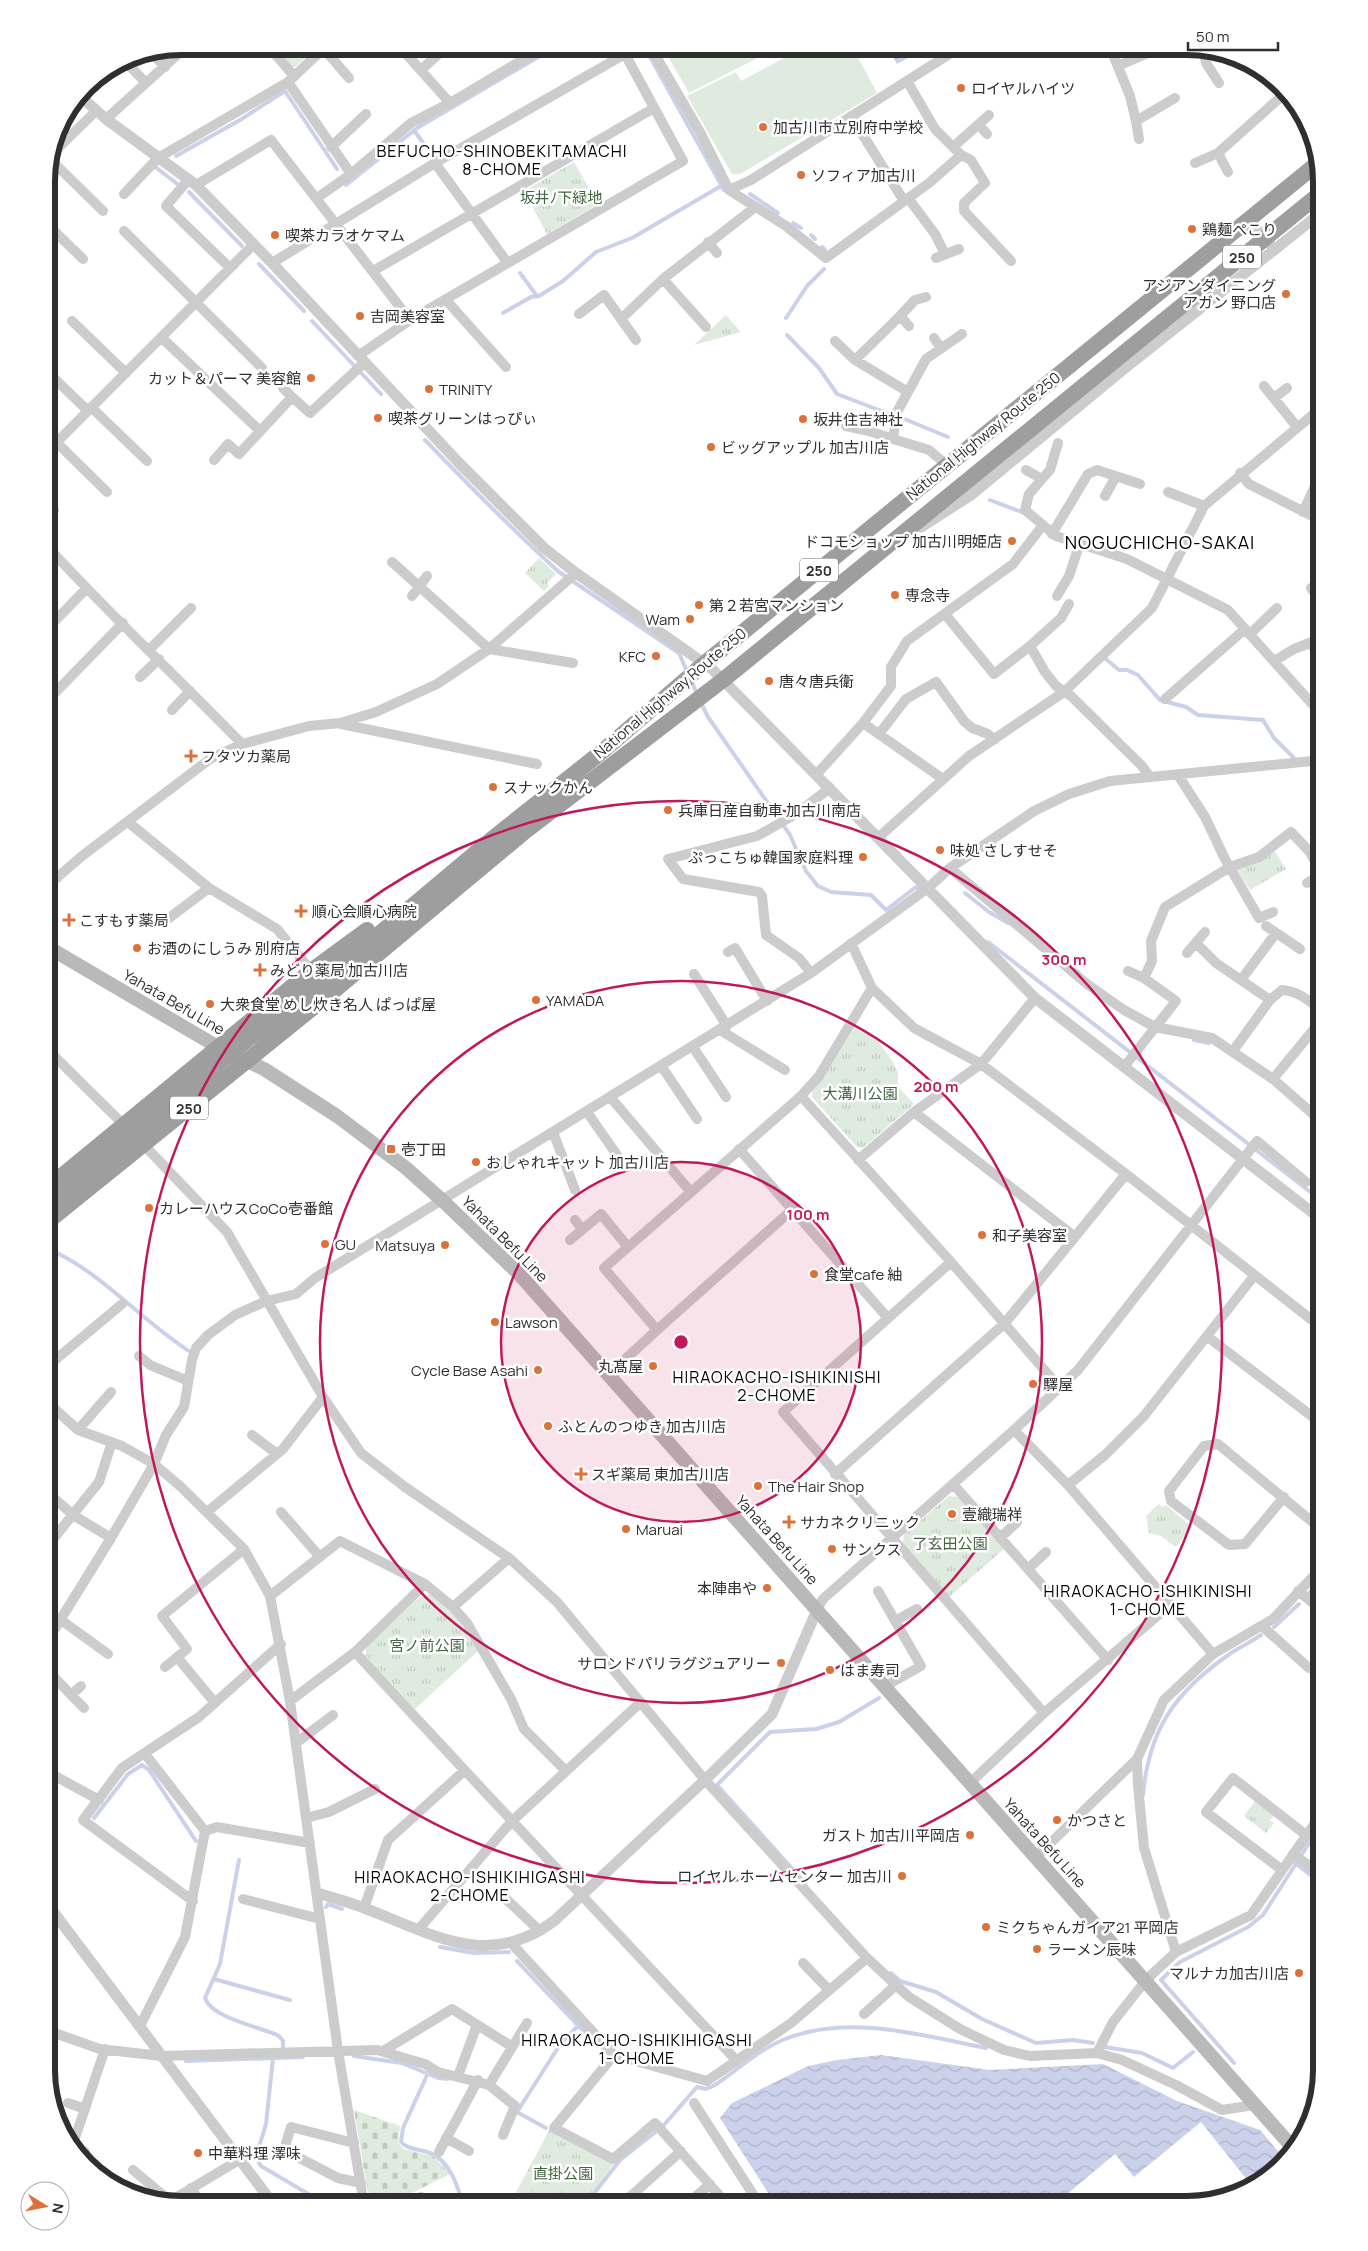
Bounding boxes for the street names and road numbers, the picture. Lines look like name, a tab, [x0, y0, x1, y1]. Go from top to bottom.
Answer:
road number: 250	[1223, 246, 1261, 268]
street label: National Highway Route 250	[901, 367, 1065, 505]
road number: 250	[800, 558, 838, 582]
street label: National Highway Route 250	[589, 623, 751, 763]
street label: Yahata Befu Line	[119, 964, 229, 1040]
road number: 250	[170, 1096, 208, 1120]
street label: Yahata Befu Line	[457, 1191, 553, 1287]
street label: Yahata Befu Line	[731, 1491, 823, 1590]
street label: Yahata Befu Line	[999, 1794, 1091, 1893]

